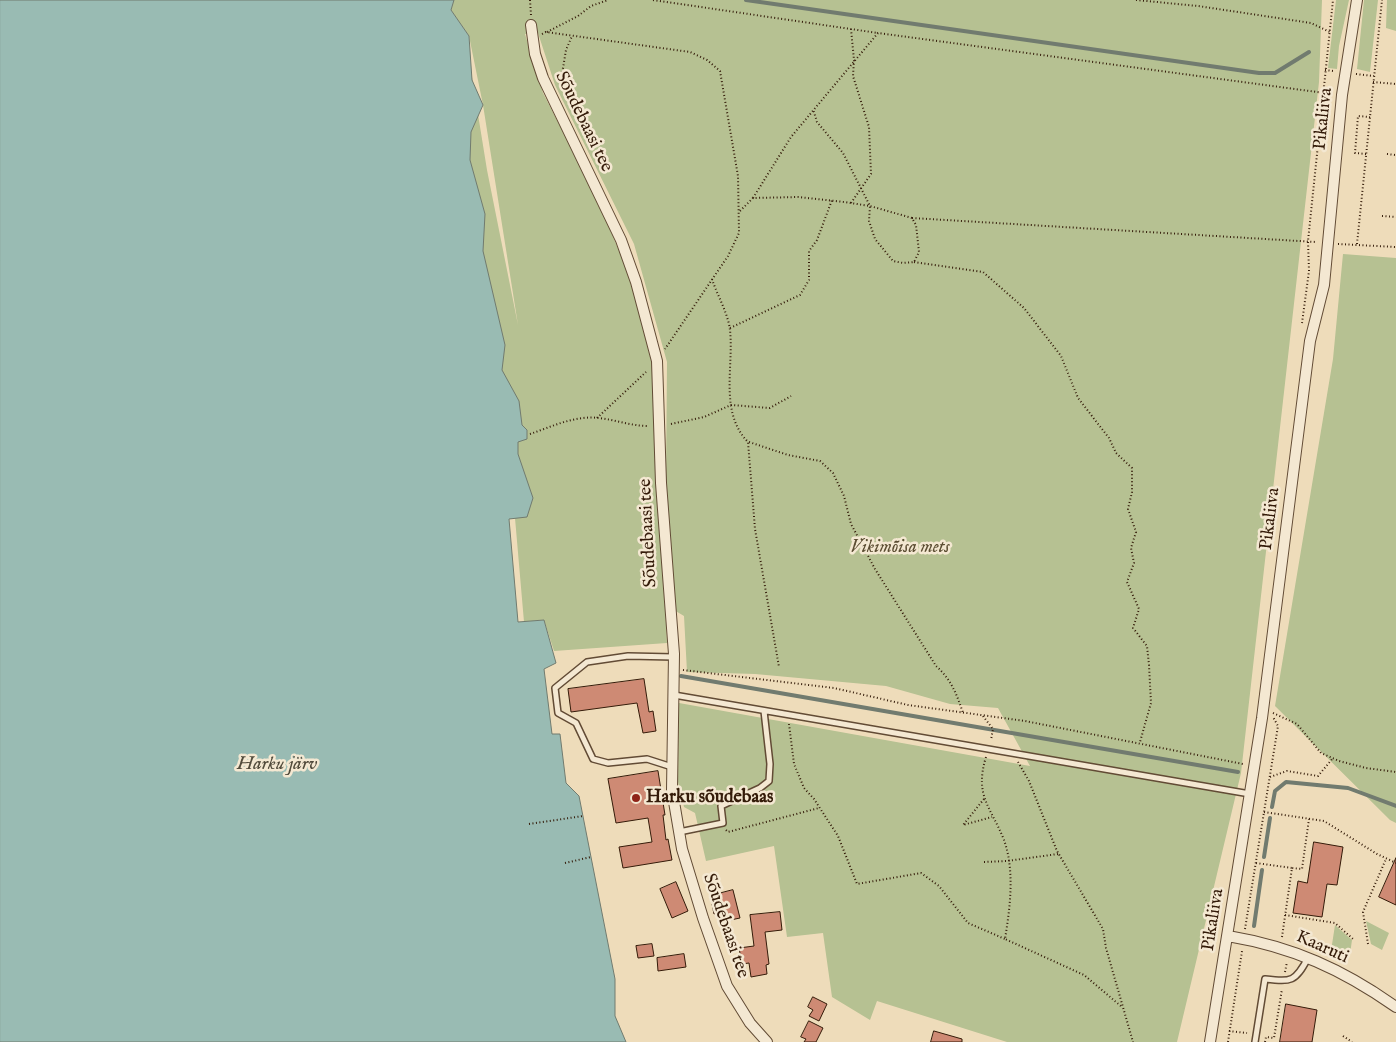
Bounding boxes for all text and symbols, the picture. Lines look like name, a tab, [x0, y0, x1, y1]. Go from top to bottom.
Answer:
street label: Sõudebaasi tee	[549, 68, 617, 176]
street label: Pikaliiva	[1310, 87, 1338, 151]
street label: Sõudebaasi tee	[635, 478, 663, 588]
street label: Pikaliiva	[1256, 487, 1286, 551]
park label: Vikimõisa mets	[850, 537, 950, 559]
water label: Harku järv	[237, 754, 317, 776]
place label: Harku sõudebaas	[646, 787, 773, 809]
marker: Harku sõudebaas	[630, 792, 642, 804]
street label: Sõudebaasi tee	[697, 871, 753, 981]
street label: Pikaliiva	[1198, 887, 1230, 953]
street label: Kaaruti	[1292, 927, 1352, 969]

